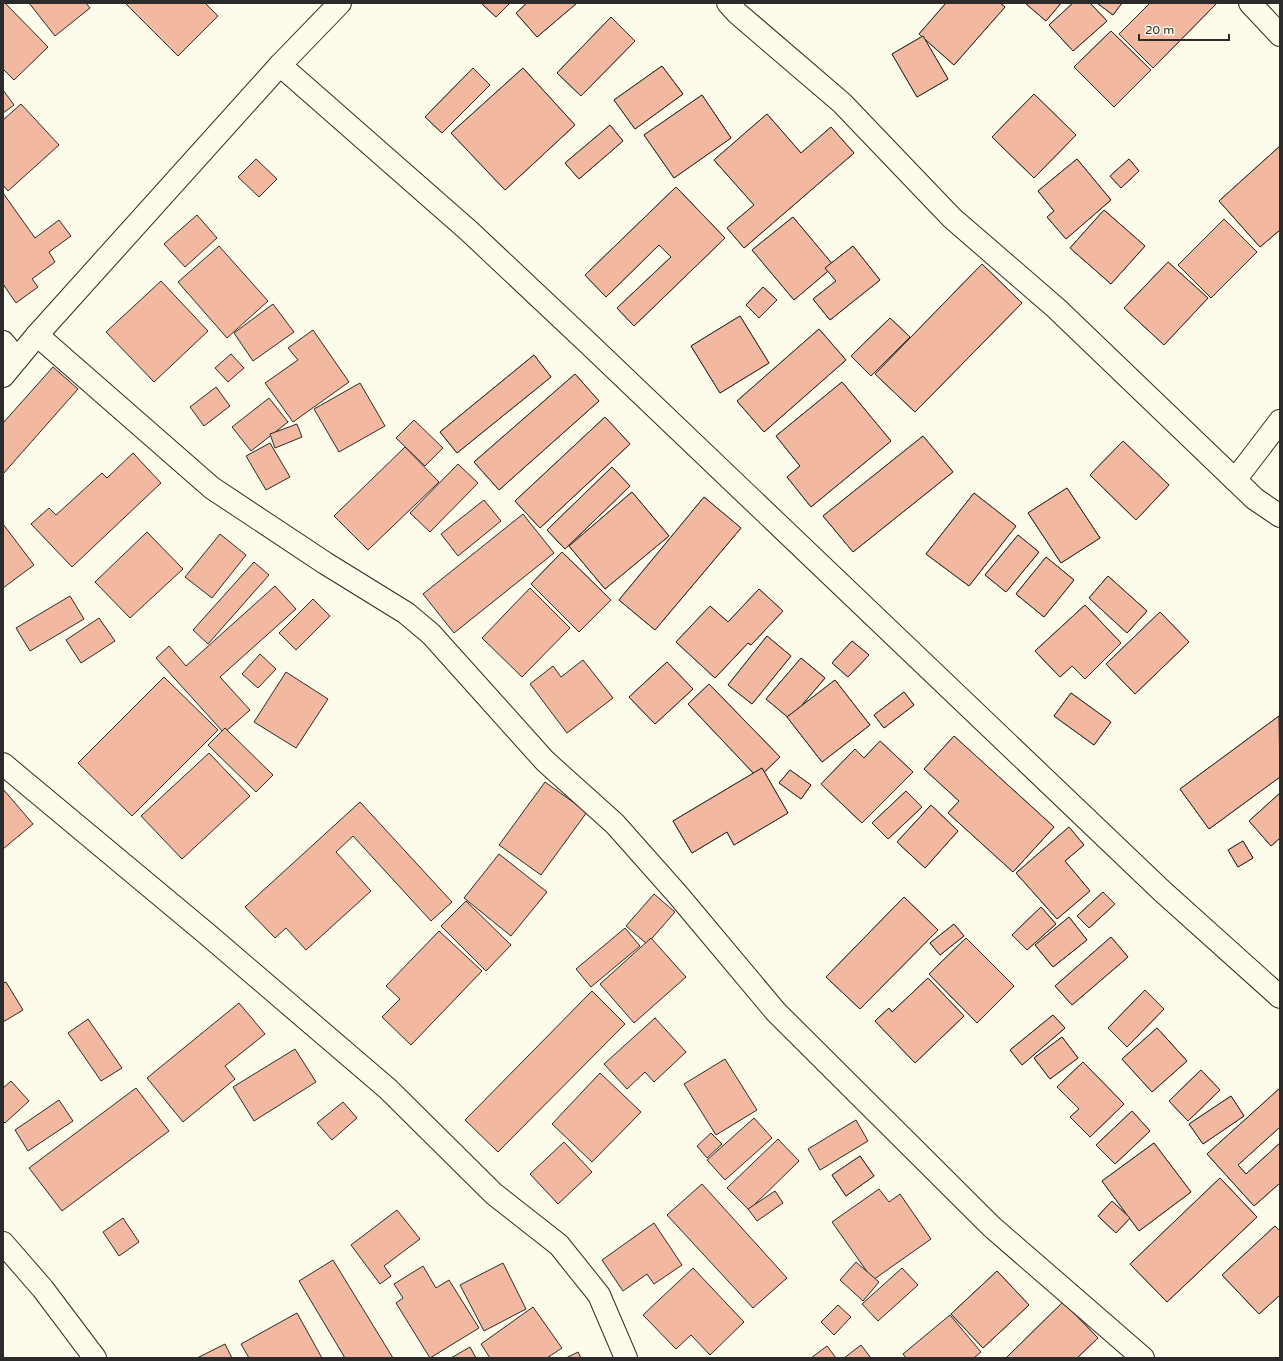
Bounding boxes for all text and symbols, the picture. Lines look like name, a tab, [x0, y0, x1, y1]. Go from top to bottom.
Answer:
scale bar	[1139, 16, 1229, 42]
text: 20 m	[1145, 23, 1174, 37]

